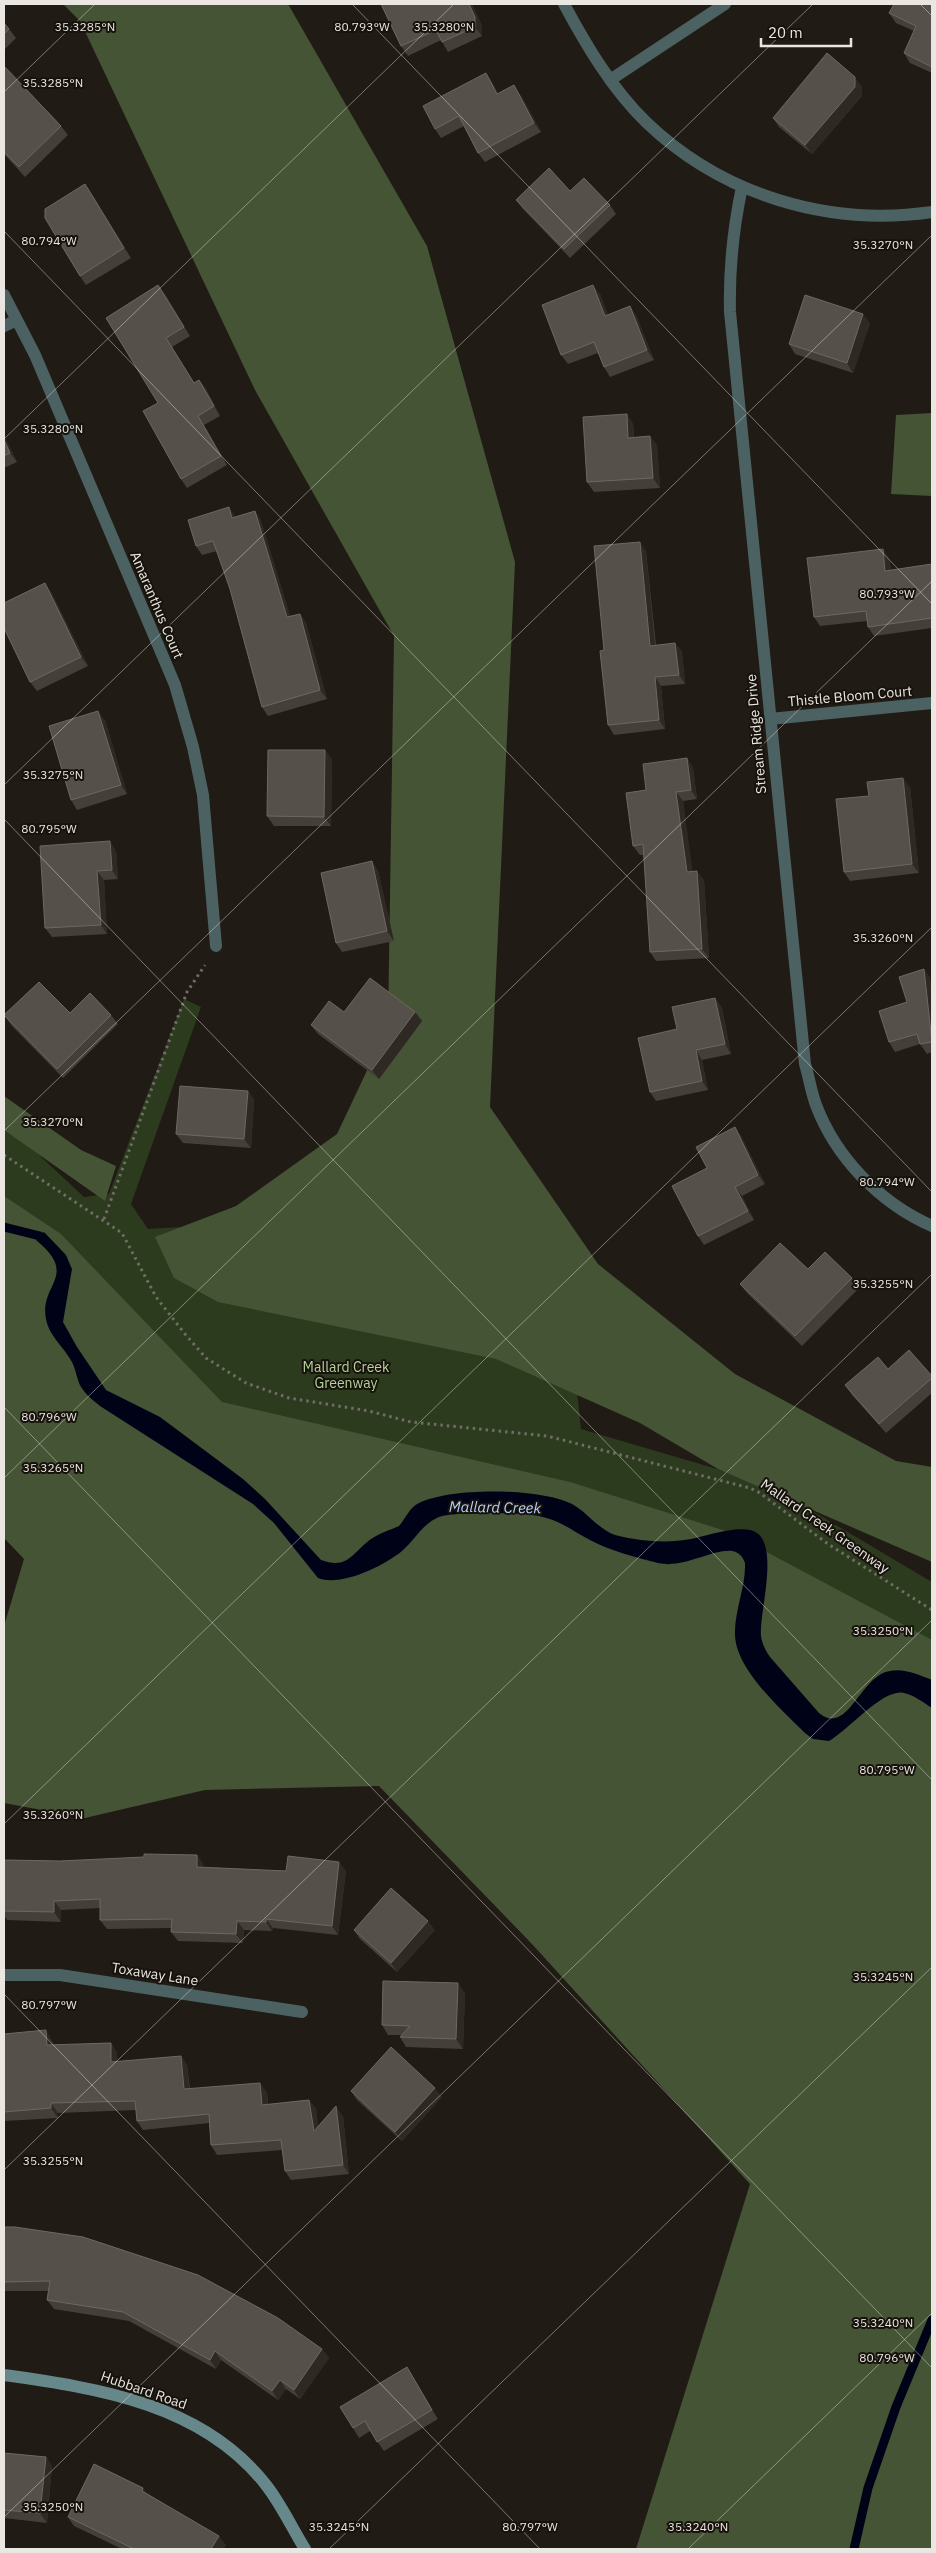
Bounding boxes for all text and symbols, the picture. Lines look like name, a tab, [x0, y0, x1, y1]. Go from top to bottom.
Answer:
scale bar	[761, 15, 851, 47]
text: 35.3285°N	[55, 19, 115, 34]
text: 80.793°W	[334, 19, 390, 34]
text: 35.3280°N	[414, 19, 474, 34]
text: 20 m	[768, 23, 803, 42]
text: 35.3285°N	[23, 75, 83, 90]
text: 80.794°W	[21, 233, 77, 248]
text: 35.3270°N	[853, 237, 913, 252]
text: 35.3280°N	[23, 421, 83, 436]
street label: Amaranthus Court	[126, 549, 188, 661]
text: 80.793°W	[859, 586, 915, 601]
street label: Stream Ridge Drive	[742, 673, 770, 795]
street label: Thistle Bloom Court	[787, 682, 913, 710]
text: 35.3275°N	[23, 767, 83, 782]
text: 80.795°W	[21, 821, 77, 836]
text: 35.3260°N	[853, 930, 913, 945]
text: 35.3270°N	[23, 1114, 83, 1129]
text: 80.794°W	[859, 1174, 915, 1189]
text: 35.3255°N	[853, 1276, 913, 1291]
park label: Mallard Creek Greenway	[303, 1358, 390, 1392]
text: 80.796°W	[21, 1409, 77, 1424]
text: 35.3265°N	[23, 1460, 83, 1475]
street label: Mallard Creek Greenway	[757, 1475, 893, 1577]
water label: Mallard Creek	[449, 1497, 541, 1517]
text: 35.3250°N	[853, 1623, 913, 1638]
text: 80.795°W	[859, 1762, 915, 1777]
text: 35.3260°N	[23, 1807, 83, 1822]
street label: Toxaway Lane	[110, 1958, 200, 1990]
text: 35.3245°N	[853, 1969, 913, 1984]
text: 80.797°W	[21, 1997, 77, 2012]
text: 35.3255°N	[23, 2153, 83, 2168]
text: 35.3240°N	[853, 2315, 913, 2330]
text: 80.796°W	[859, 2350, 915, 2365]
street label: Hubbard Road	[98, 2367, 190, 2413]
text: 35.3250°N	[23, 2499, 83, 2514]
text: 35.3245°N	[309, 2519, 369, 2534]
text: 80.797°W	[502, 2519, 558, 2534]
text: 35.3240°N	[668, 2519, 728, 2534]

